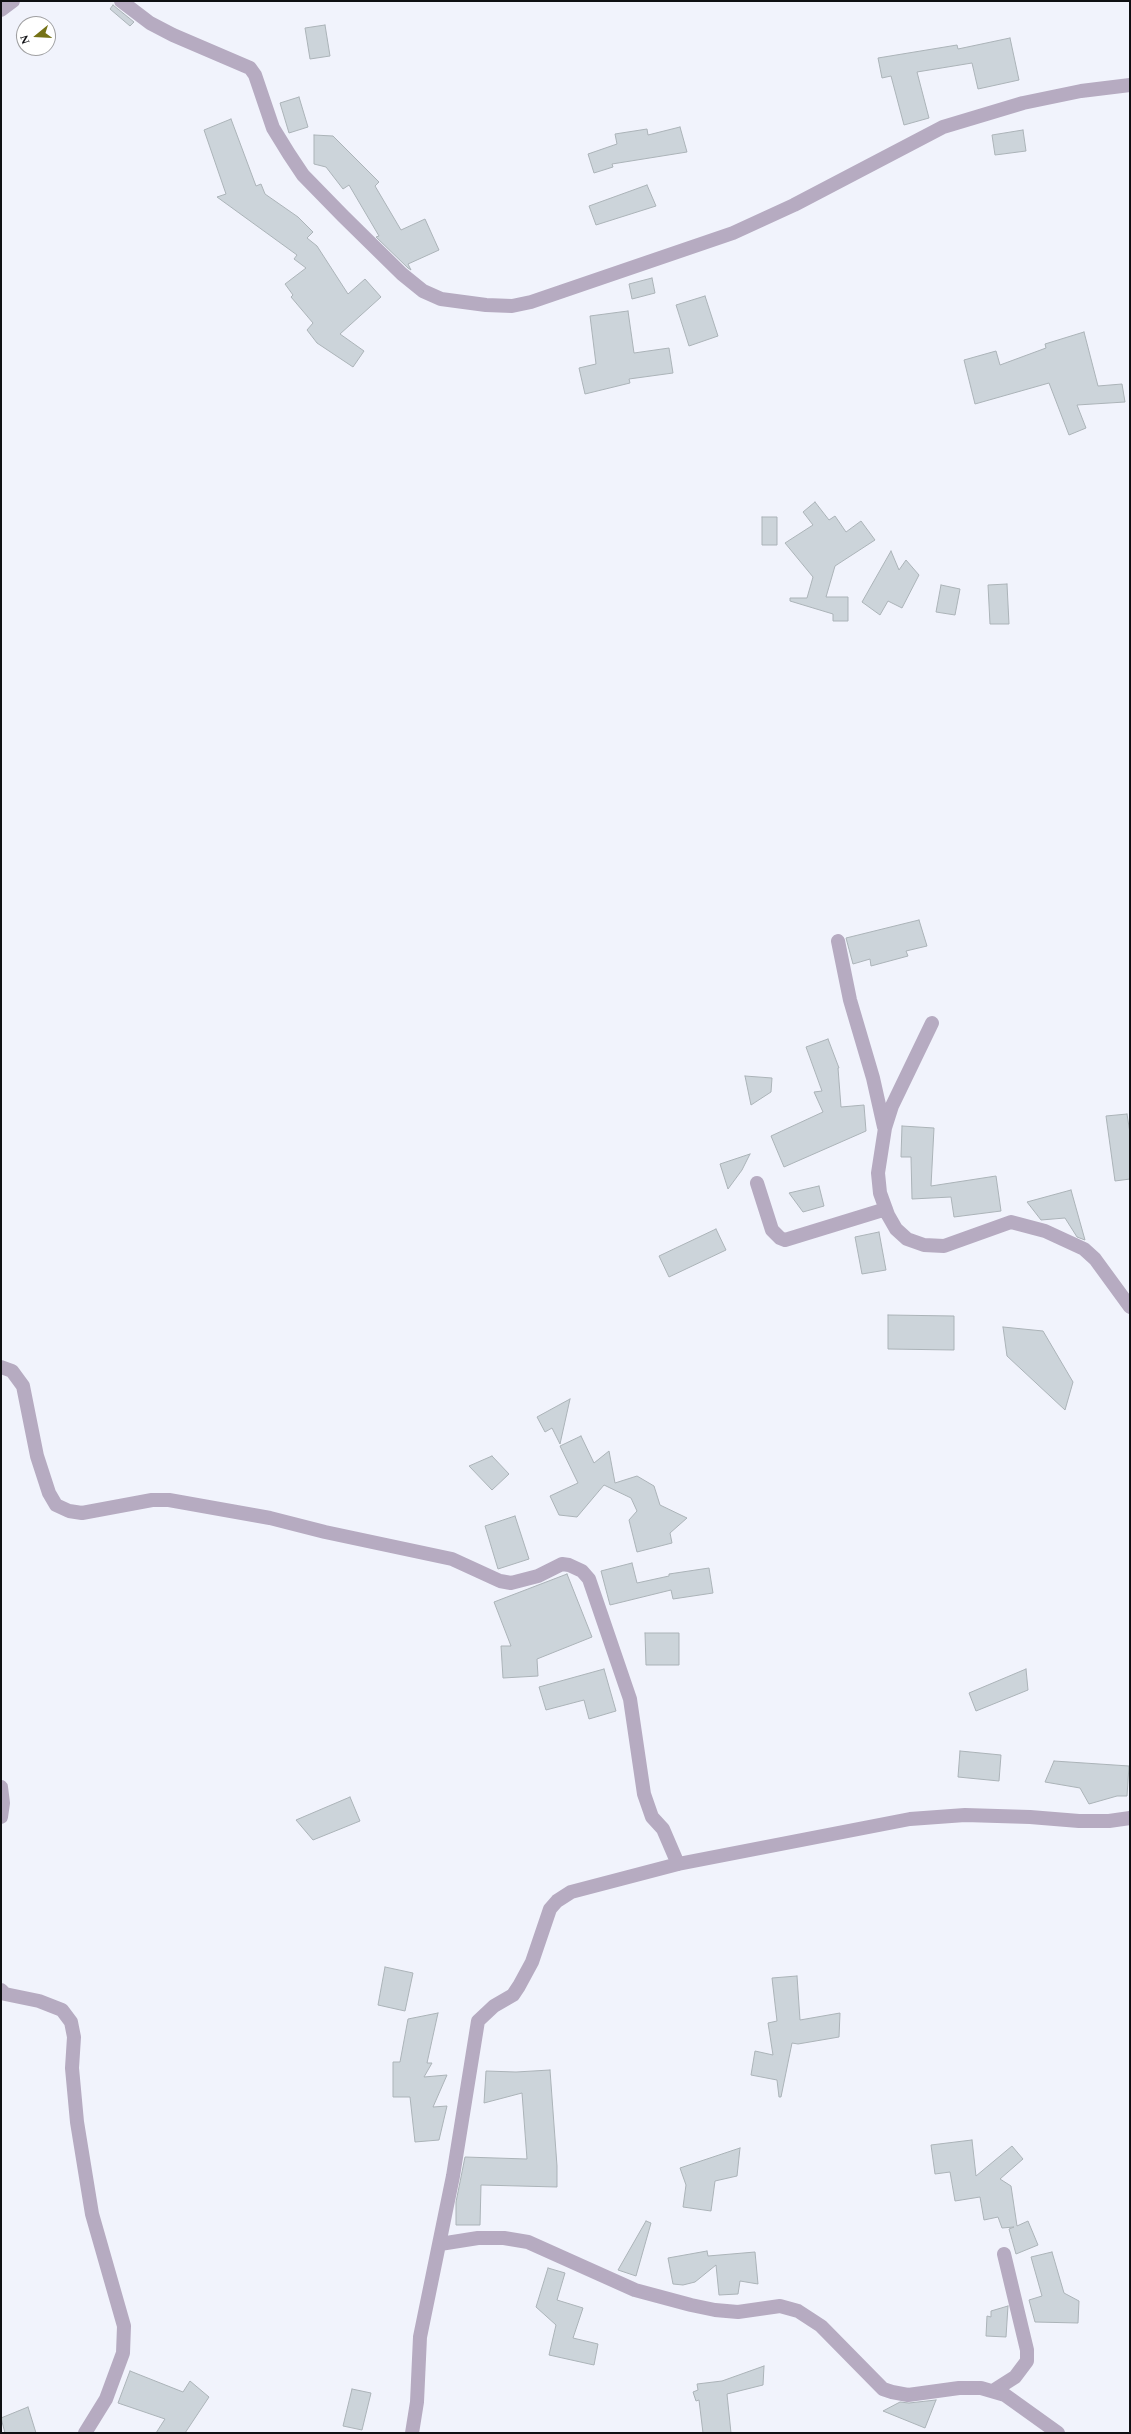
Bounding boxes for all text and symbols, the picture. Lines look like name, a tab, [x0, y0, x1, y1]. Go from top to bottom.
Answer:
north arrow	[16, 16, 56, 56]
text: N	[16, 33, 35, 46]

